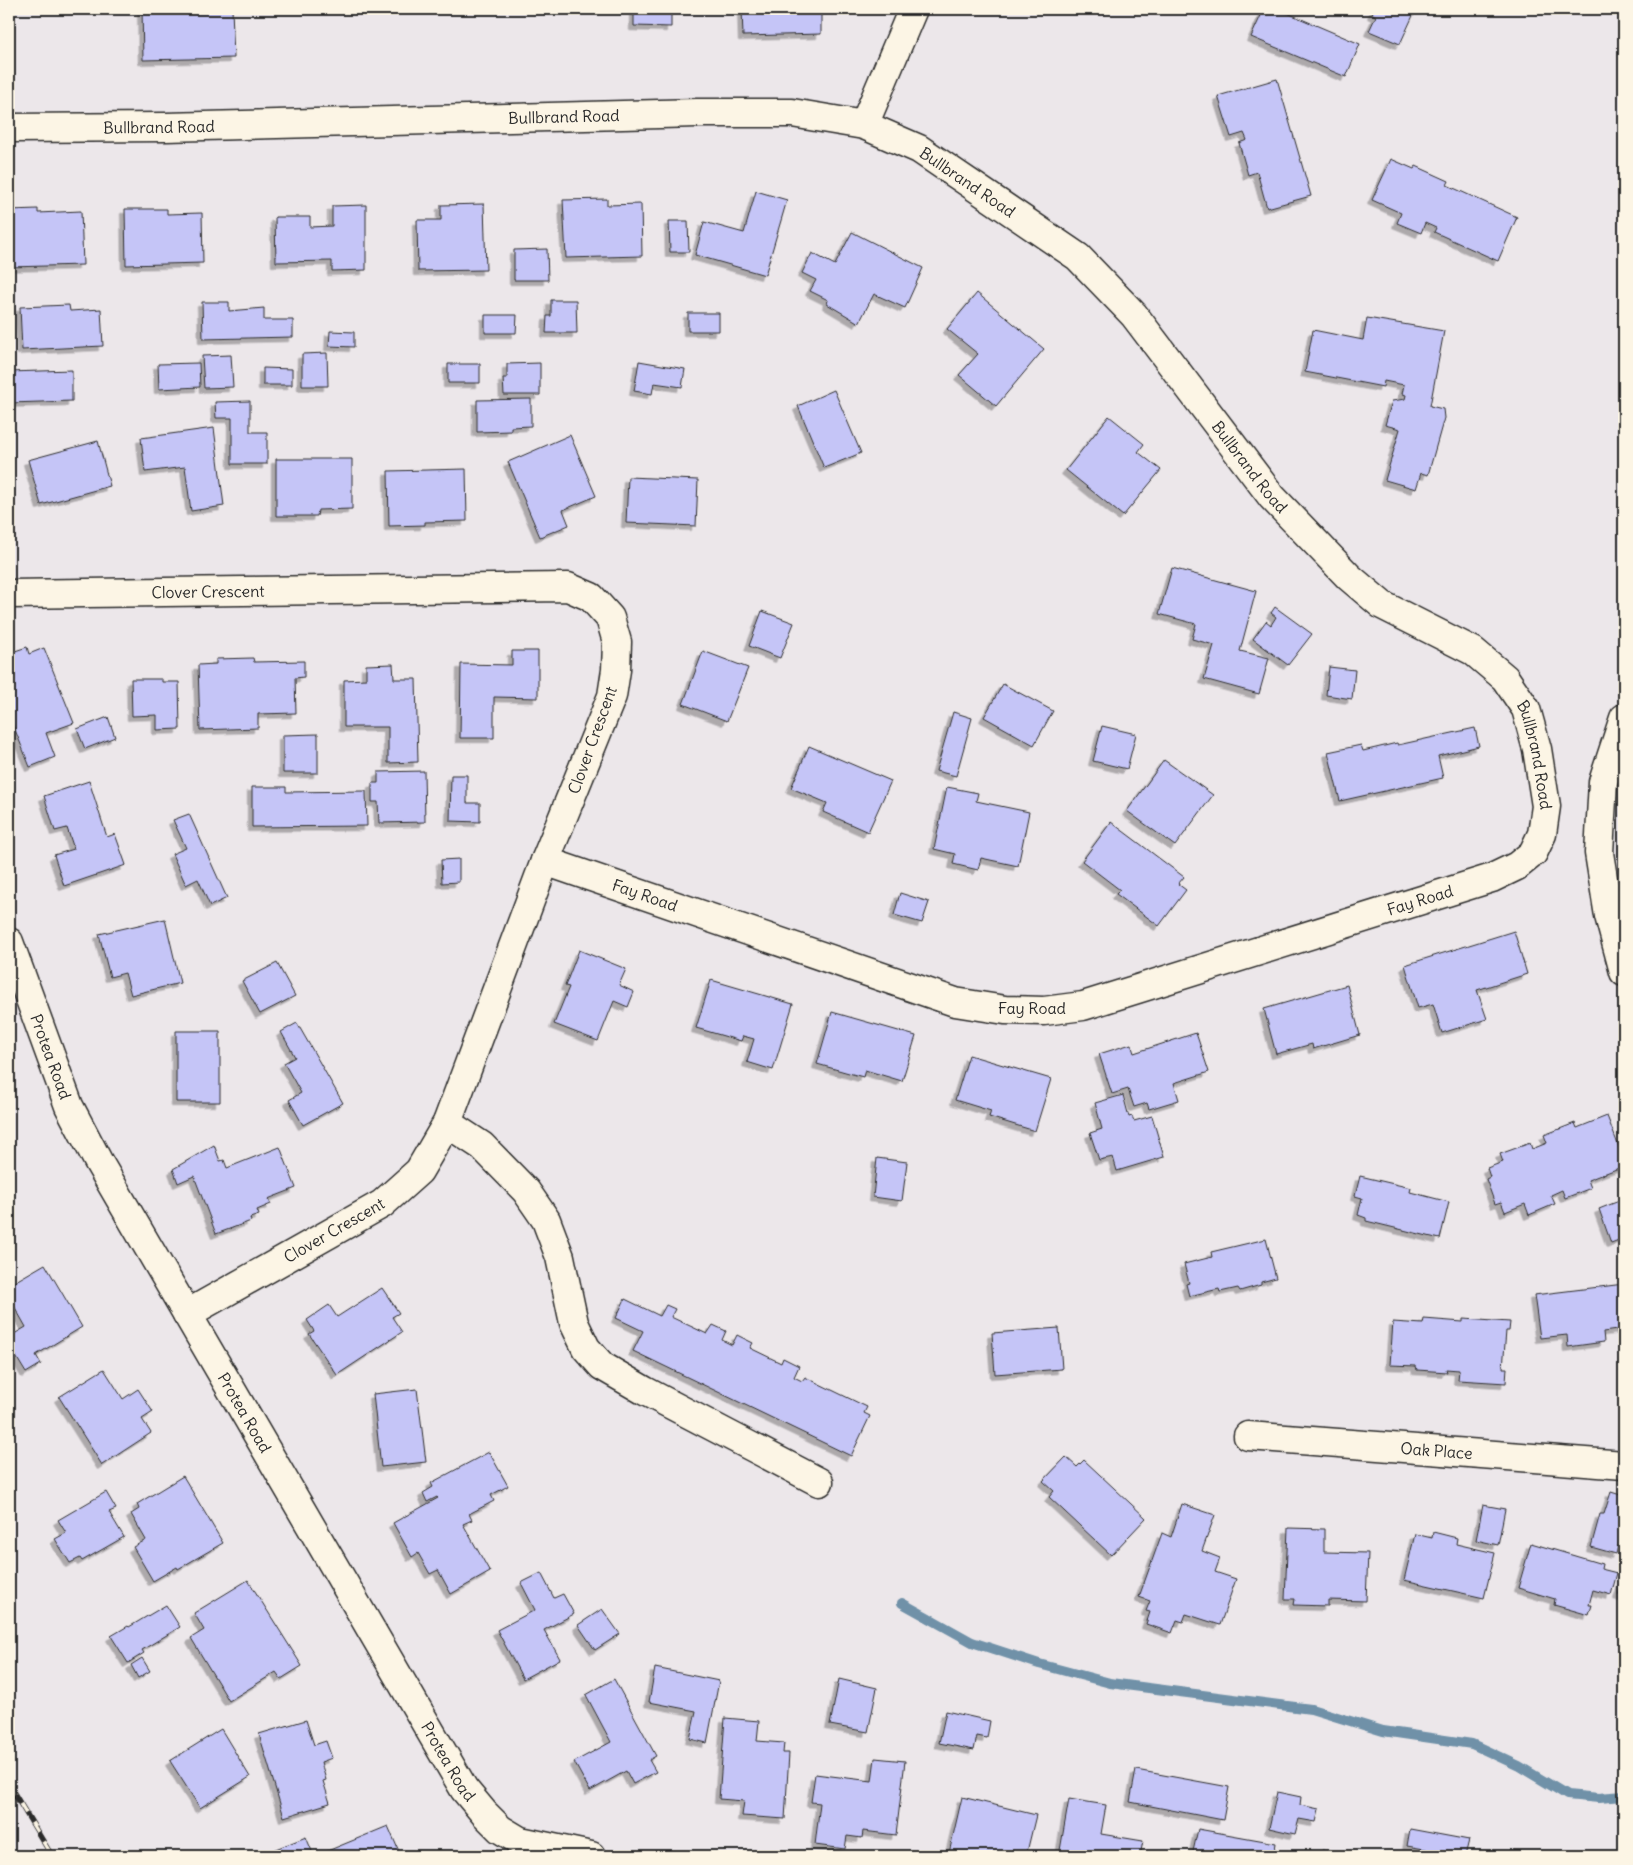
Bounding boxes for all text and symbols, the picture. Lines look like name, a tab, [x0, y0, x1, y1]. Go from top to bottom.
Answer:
street label: Bullbrand Road	[508, 105, 620, 128]
street label: Bullbrand Road	[103, 116, 215, 137]
street label: Bullbrand Road	[916, 142, 1019, 222]
street label: Bullbrand Road	[1208, 417, 1292, 517]
street label: Clover Crescent	[151, 581, 265, 602]
street label: Clover Crescent	[563, 683, 621, 797]
street label: Bullbrand Road	[1513, 696, 1556, 811]
street label: Fay Road	[610, 875, 680, 915]
street label: Fay Road	[1385, 881, 1455, 919]
street label: Fay Road	[998, 998, 1066, 1018]
street label: Protea Road	[26, 1011, 76, 1102]
street label: Clover Crescent	[280, 1193, 389, 1267]
street label: Protea Road	[214, 1369, 276, 1456]
street label: Oak Place	[1400, 1438, 1473, 1463]
street label: Protea Road	[417, 1718, 480, 1805]

